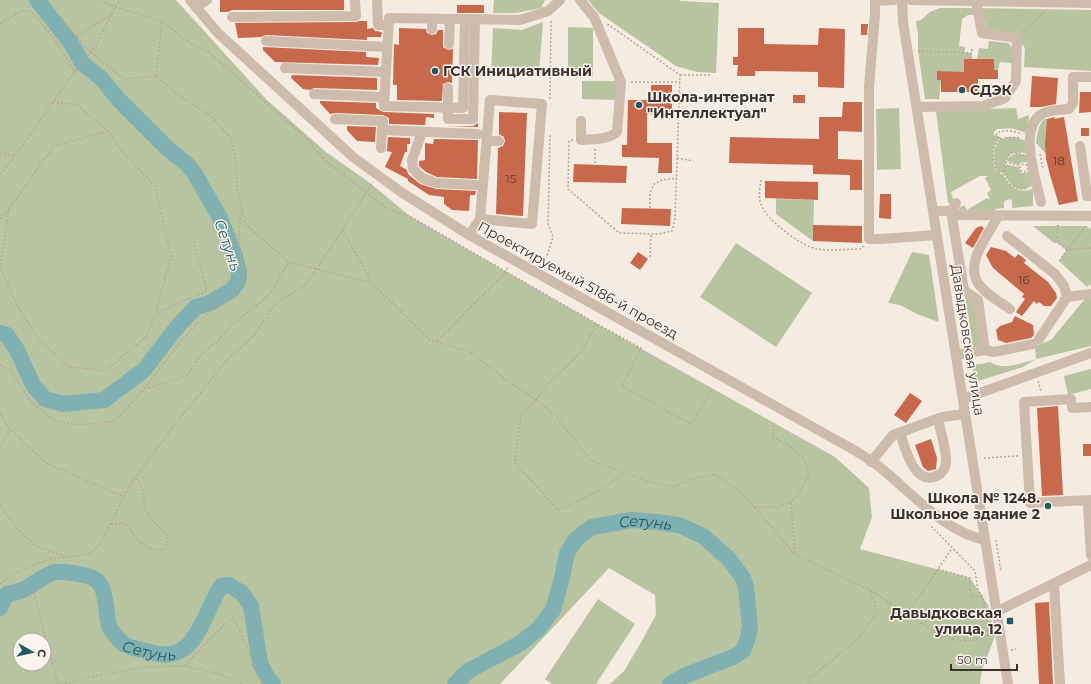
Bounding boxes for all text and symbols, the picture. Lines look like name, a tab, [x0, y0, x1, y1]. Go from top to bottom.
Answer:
place label: ГСК Инициативный	[443, 62, 592, 80]
marker: ГСК Инициативный	[430, 66, 440, 76]
place label: СДЭК	[970, 81, 1013, 99]
marker: СДЭК	[957, 85, 967, 95]
place label: Школа-интернат "Интеллектуал"	[647, 88, 775, 122]
marker: Школа-интернат "Интеллектуал"	[634, 100, 644, 110]
house number: 18	[1053, 153, 1065, 168]
house number: 15	[505, 171, 517, 186]
water label: Сетунь	[210, 217, 246, 273]
street label: Проектируемый 5186-й проезд	[475, 217, 681, 343]
street label: Давыдковская улица	[947, 263, 989, 417]
house number: 16	[1018, 272, 1030, 287]
place label: Школа № 1248. Школьное здание 2	[890, 489, 1040, 523]
marker: Школа № 1248. Школьное здание 2	[1043, 501, 1053, 511]
water label: Сетунь	[617, 510, 673, 534]
place label: Давыдковская улица, 12	[890, 604, 1002, 638]
marker: Давыдковская улица, 12	[1005, 616, 1015, 626]
north arrow	[12, 632, 52, 672]
water label: Сетунь	[120, 635, 177, 664]
scale bar	[951, 646, 1017, 672]
text: С	[34, 648, 49, 658]
text: 50 m	[957, 652, 988, 667]

